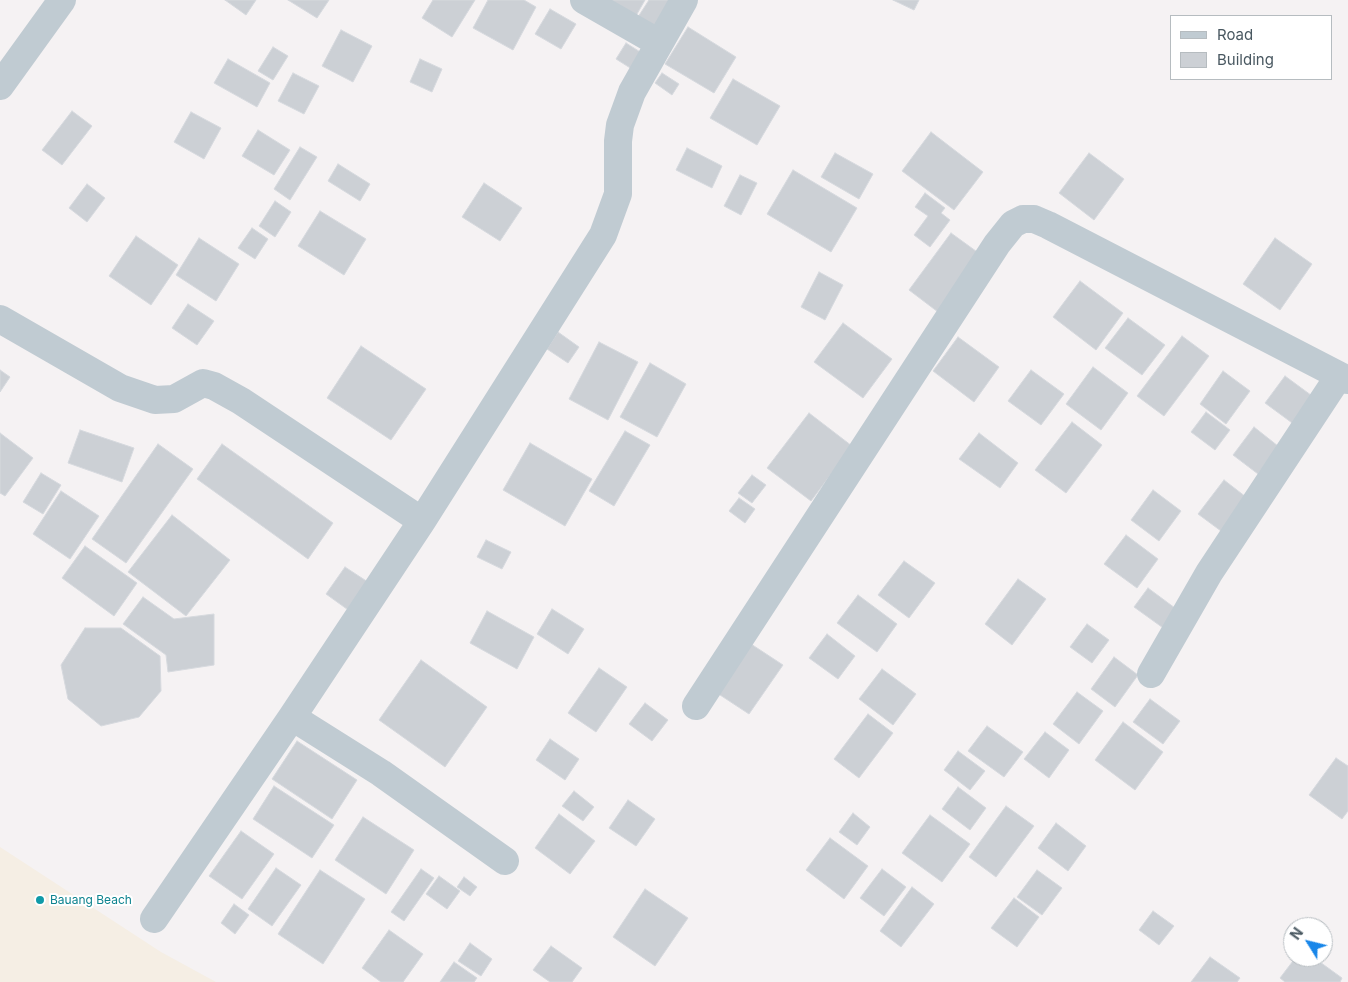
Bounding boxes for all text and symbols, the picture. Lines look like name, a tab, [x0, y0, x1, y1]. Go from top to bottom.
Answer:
legend	[1170, 15, 1333, 80]
text: Road	[1217, 25, 1253, 44]
text: Building	[1217, 50, 1274, 69]
place label: Bauang Beach	[50, 893, 132, 907]
marker: Bauang Beach	[34, 894, 46, 906]
north arrow	[1283, 917, 1333, 967]
text: N	[1286, 924, 1306, 943]

